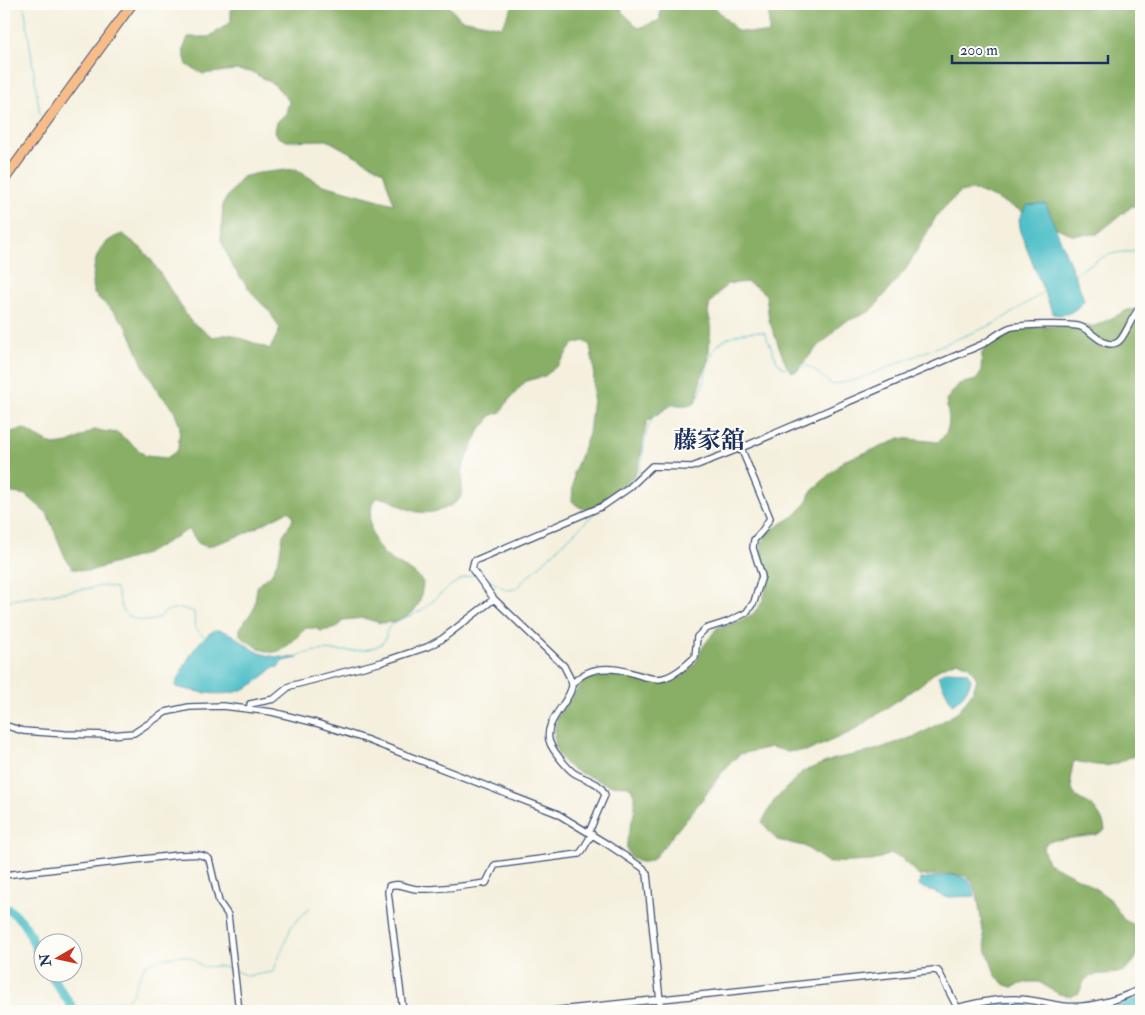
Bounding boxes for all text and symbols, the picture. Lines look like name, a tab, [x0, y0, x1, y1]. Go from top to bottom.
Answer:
scale bar	[952, 32, 1109, 64]
text: 200 m	[960, 41, 998, 60]
district label: 藤家舘	[673, 425, 745, 456]
north arrow	[32, 932, 82, 982]
text: N	[36, 952, 55, 968]

